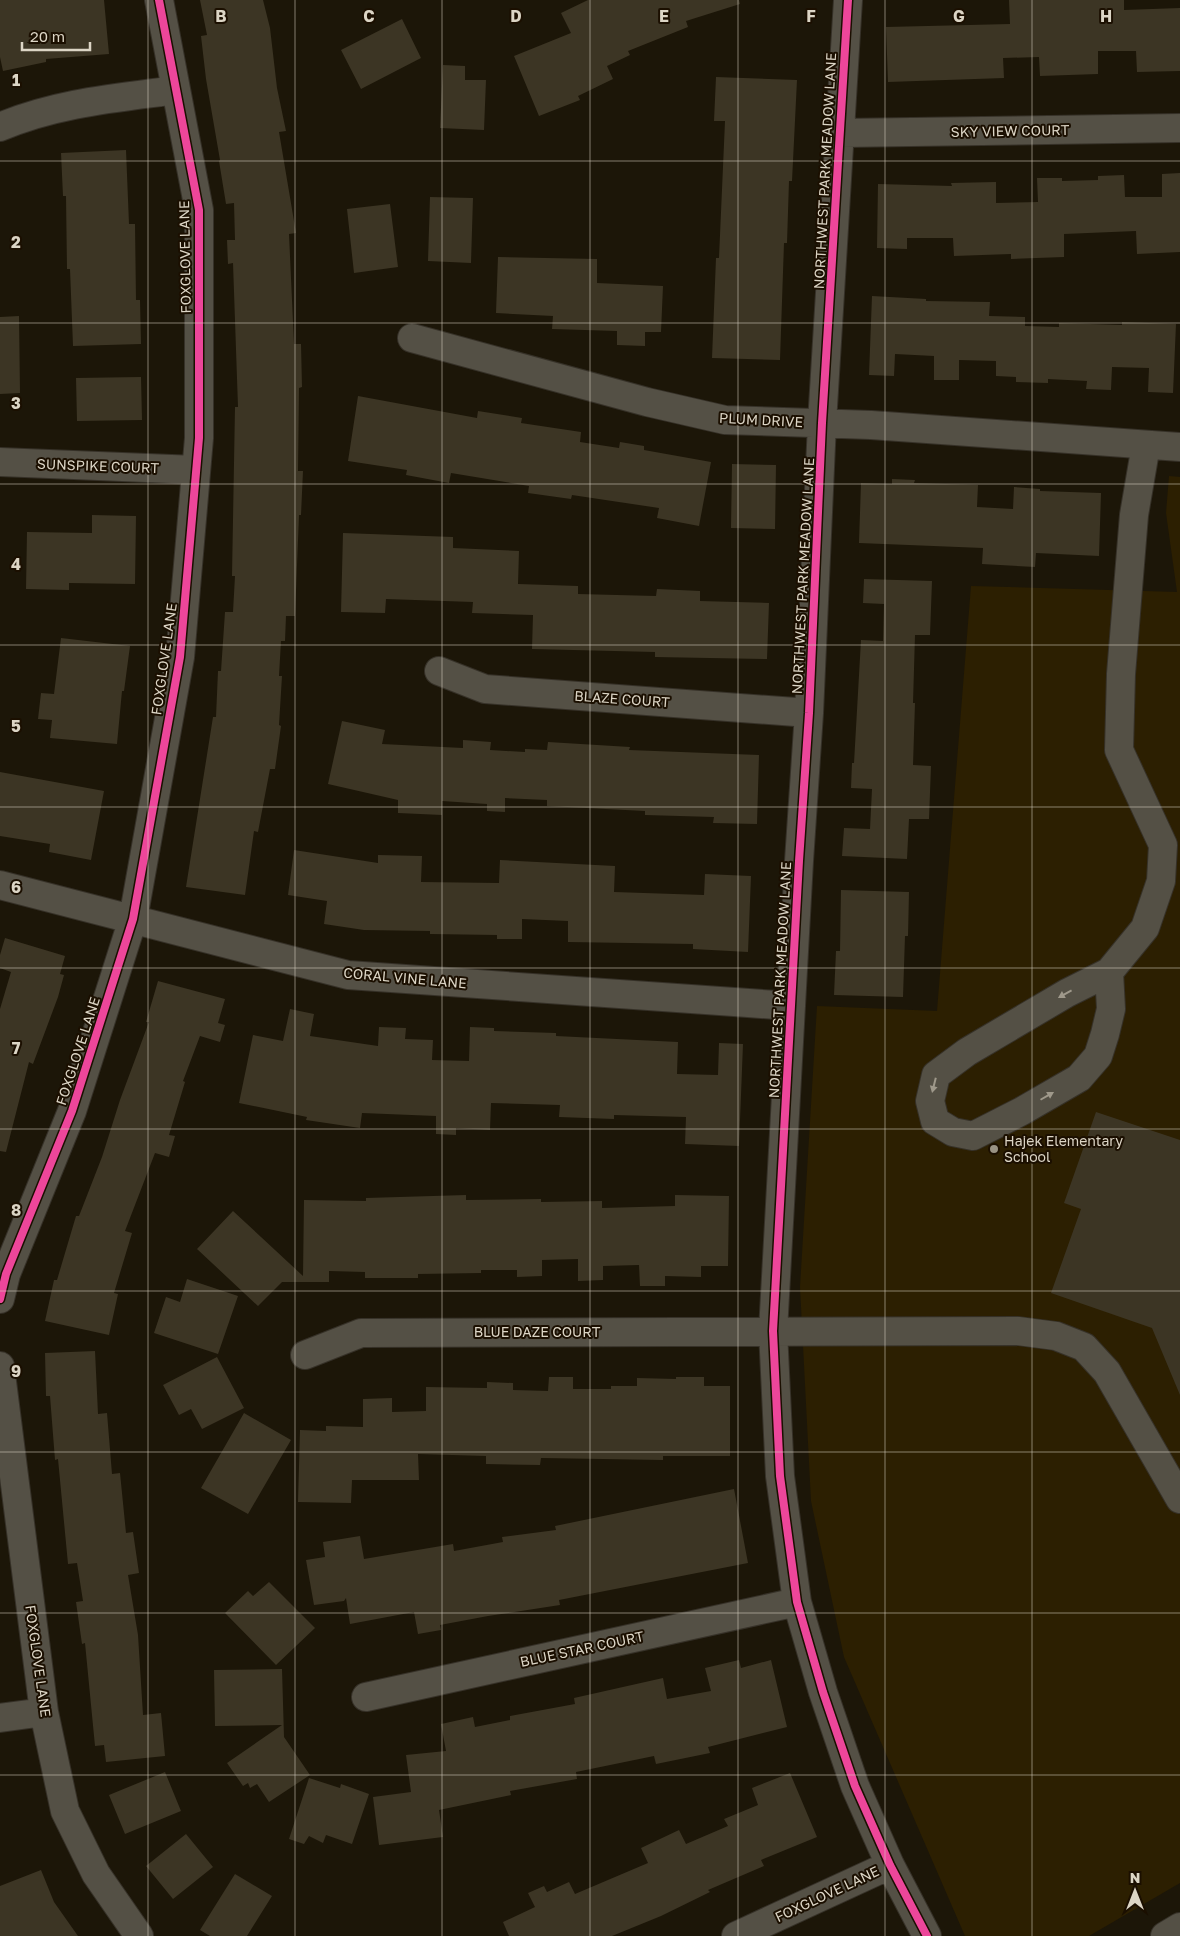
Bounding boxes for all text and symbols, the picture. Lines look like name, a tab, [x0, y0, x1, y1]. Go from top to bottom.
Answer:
text: B	[215, 6, 227, 26]
text: C	[363, 6, 375, 26]
text: D	[510, 6, 522, 26]
text: E	[659, 6, 669, 26]
text: F	[806, 6, 816, 26]
text: G	[953, 6, 965, 26]
text: H	[1100, 6, 1112, 26]
scale bar	[22, 20, 90, 52]
text: 20 m	[30, 27, 65, 45]
street label: NORTHWEST PARK MEADOW LANE	[810, 52, 839, 290]
text: 1	[12, 70, 20, 90]
street label: SKY VIEW COURT	[951, 121, 1070, 140]
street label: FOXGLOVE LANE	[175, 200, 194, 314]
text: 2	[11, 232, 21, 252]
text: 3	[11, 393, 21, 413]
street label: PLUM DRIVE	[719, 409, 803, 430]
street label: SUNSPIKE COURT	[37, 455, 160, 476]
street label: NORTHWEST PARK MEADOW LANE	[788, 457, 817, 695]
text: 4	[11, 554, 21, 574]
street label: FOXGLOVE LANE	[147, 602, 180, 716]
street label: BLAZE COURT	[574, 687, 671, 710]
text: 5	[11, 716, 21, 736]
street label: NORTHWEST PARK MEADOW LANE	[765, 861, 794, 1099]
text: 6	[11, 877, 21, 897]
street label: CORAL VINE LANE	[343, 964, 467, 991]
one-way arrow	[1058, 990, 1072, 998]
street label: FOXGLOVE LANE	[52, 994, 103, 1107]
text: 7	[12, 1038, 21, 1058]
one-way arrow	[930, 1078, 938, 1093]
one-way arrow	[1040, 1092, 1055, 1100]
place label: Hajek Elementary School	[1004, 1132, 1123, 1165]
marker: Hajek Elementary School	[988, 1143, 1000, 1155]
text: 8	[11, 1200, 21, 1220]
street label: BLUE DAZE COURT	[474, 1323, 601, 1340]
text: 9	[11, 1361, 21, 1381]
street label: FOXGLOVE LANE	[22, 1604, 55, 1718]
street label: BLUE STAR COURT	[518, 1627, 646, 1670]
street label: FOXGLOVE LANE	[772, 1862, 882, 1925]
north arrow	[1110, 1866, 1160, 1916]
text: N	[1130, 1869, 1140, 1886]

